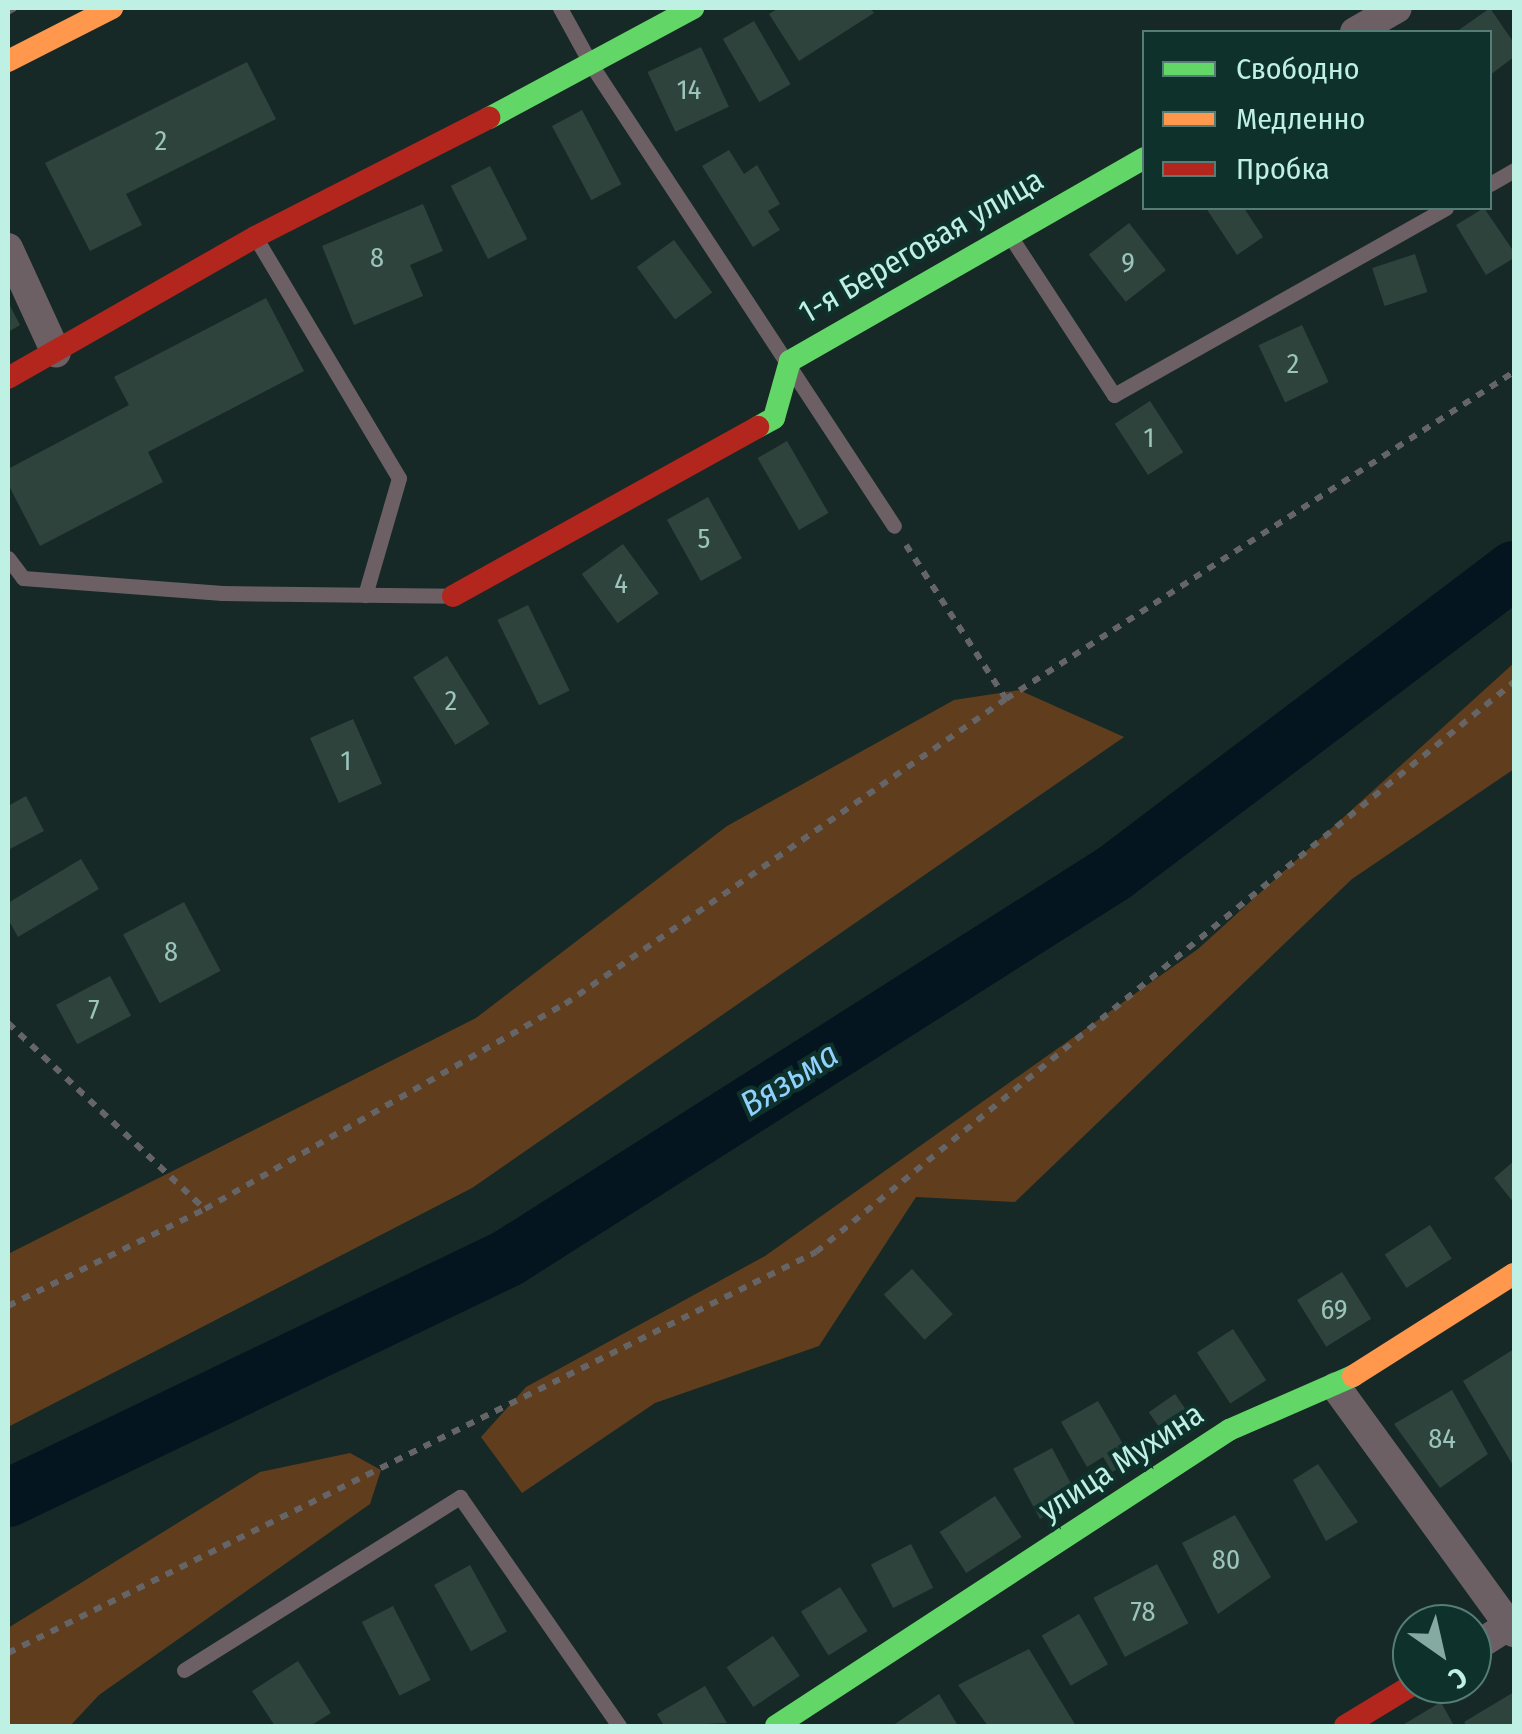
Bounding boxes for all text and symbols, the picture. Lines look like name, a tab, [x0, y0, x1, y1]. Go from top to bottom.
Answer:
legend	[1142, 30, 1492, 210]
text: Свободно	[1236, 51, 1359, 87]
house number: 14	[677, 73, 701, 107]
text: Медленно	[1236, 101, 1365, 137]
house number: 2	[155, 124, 167, 158]
text: Пробка	[1236, 151, 1330, 187]
street label: 1-я Береговая улица	[792, 160, 1050, 332]
house number: 8	[370, 241, 384, 275]
house number: 9	[1121, 246, 1135, 280]
house number: 2	[1287, 347, 1299, 381]
house number: 1	[1144, 421, 1154, 455]
house number: 5	[698, 522, 710, 556]
house number: 4	[614, 567, 628, 601]
house number: 2	[445, 684, 457, 718]
house number: 1	[341, 744, 351, 778]
house number: 8	[164, 935, 178, 969]
house number: 7	[88, 993, 100, 1027]
water label: Вязьма	[732, 1033, 846, 1125]
house number: 69	[1320, 1293, 1348, 1327]
street label: улица Мухина	[1031, 1395, 1211, 1529]
house number: 84	[1428, 1422, 1456, 1456]
house number: 80	[1212, 1543, 1240, 1577]
house number: 78	[1131, 1595, 1155, 1629]
north arrow	[1392, 1604, 1492, 1704]
text: С	[1443, 1660, 1473, 1695]

